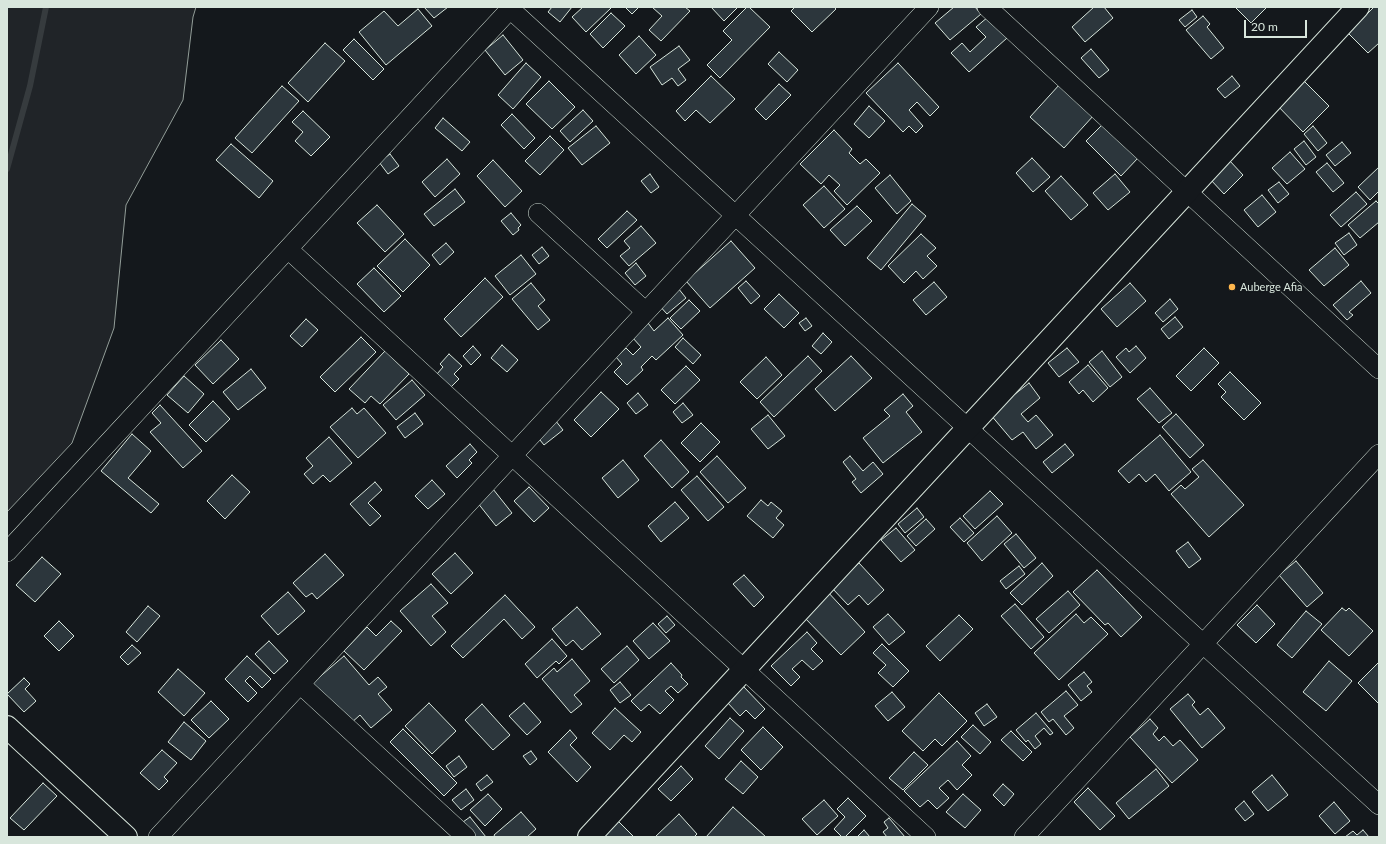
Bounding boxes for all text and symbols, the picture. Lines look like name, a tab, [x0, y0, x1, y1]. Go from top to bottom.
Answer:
scale bar	[1246, 12, 1309, 38]
text: 20 m	[1251, 19, 1278, 34]
place label: Auberge Afia	[1240, 280, 1303, 294]
marker: Auberge Afia	[1227, 282, 1237, 292]

